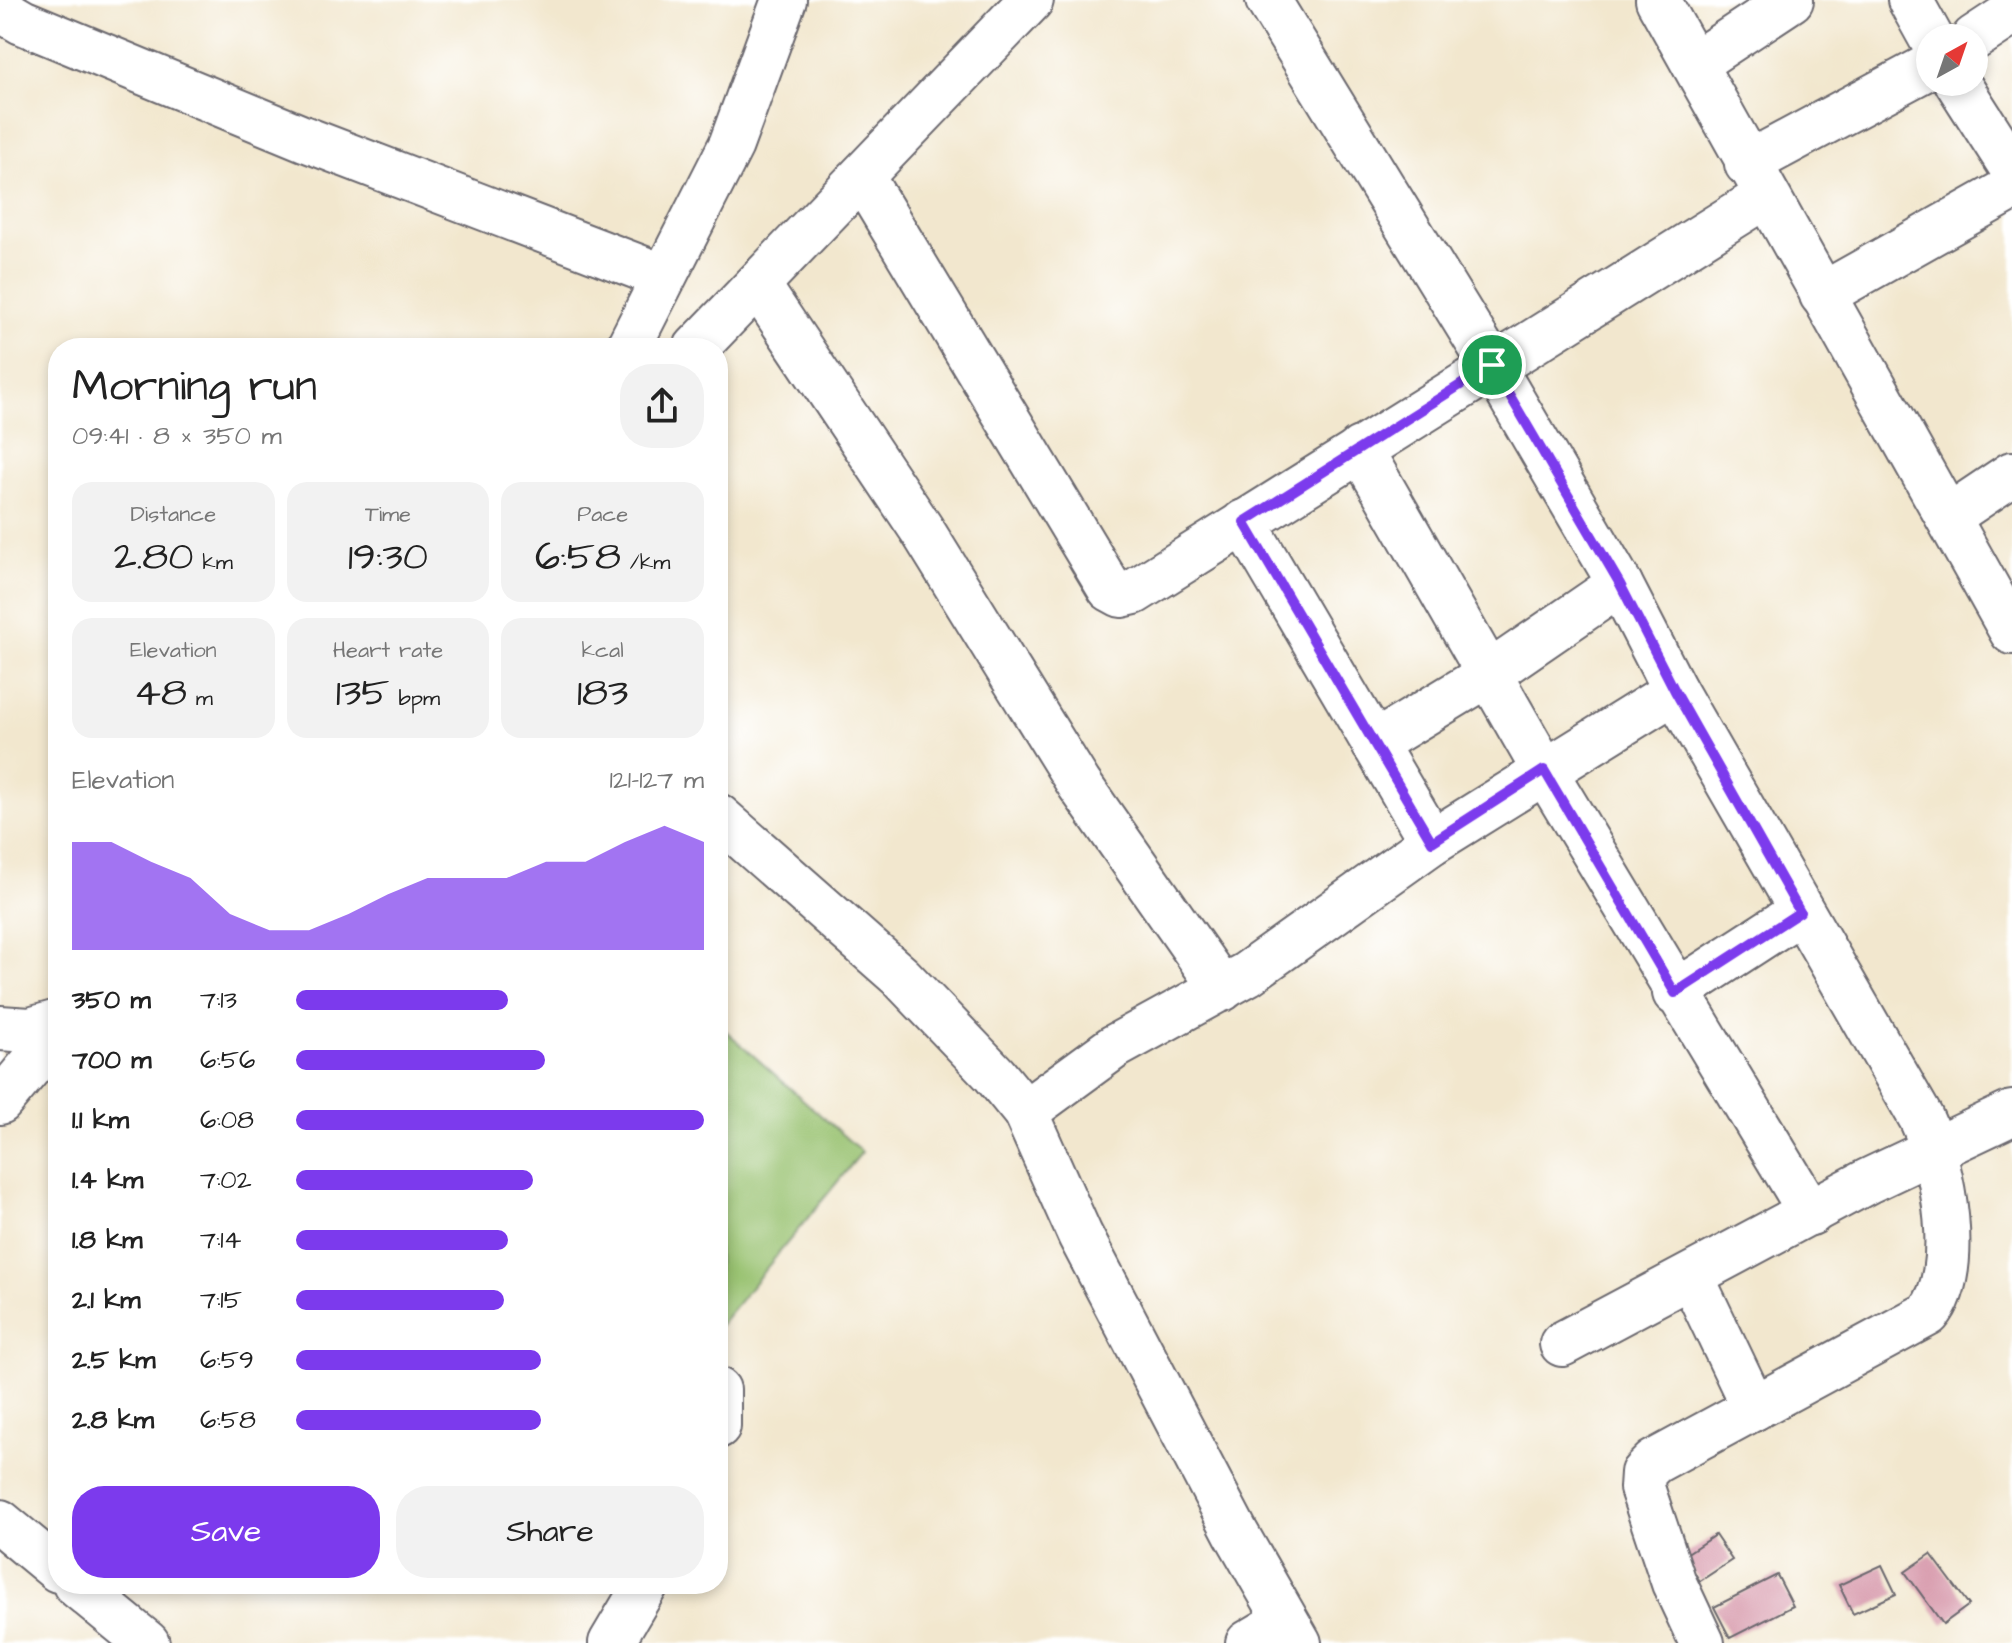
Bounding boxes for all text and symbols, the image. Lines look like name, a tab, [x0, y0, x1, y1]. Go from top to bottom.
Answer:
north arrow	[1916, 24, 1988, 96]
map controls	[1916, 24, 1988, 96]
pin	[1458, 331, 1526, 399]
icon: arrive	[1470, 343, 1514, 387]
text: Morning run	[72, 357, 317, 418]
button: share	[620, 364, 704, 448]
text: 09:41 · 8 × 350 m	[72, 418, 282, 454]
text: Distance	[131, 499, 216, 530]
text: Time	[365, 499, 411, 530]
text: Pace	[577, 499, 628, 530]
text: 2.80	[114, 530, 193, 585]
text: 19:30	[348, 530, 428, 585]
text: 6:58	[535, 530, 621, 585]
text: km	[193, 547, 233, 578]
text: /km	[621, 547, 670, 578]
text: Elevation	[130, 635, 217, 666]
text: Heart rate	[333, 635, 443, 666]
text: kcal	[582, 635, 624, 666]
text: 48	[134, 666, 187, 721]
text: 135	[336, 666, 390, 721]
text: 183	[577, 666, 628, 721]
text: m	[187, 683, 213, 714]
text: bpm	[390, 683, 440, 714]
text: Elevation	[72, 762, 174, 798]
text: 121–127 m	[610, 762, 704, 798]
text: 350 m	[72, 982, 151, 1018]
text: 7:13	[200, 982, 237, 1018]
text: 700 m	[72, 1042, 151, 1078]
text: 6:56	[200, 1042, 255, 1078]
text: 1.1 km	[72, 1102, 129, 1138]
text: 6:08	[200, 1102, 254, 1138]
text: 1.4 km	[72, 1162, 143, 1198]
text: 7:02	[200, 1162, 252, 1198]
text: 1.8 km	[72, 1222, 142, 1258]
text: 7:14	[200, 1222, 241, 1258]
text: 2.1 km	[72, 1282, 140, 1318]
text: 7:15	[200, 1282, 242, 1318]
text: 2.5 km	[72, 1342, 156, 1378]
text: 6:59	[200, 1342, 254, 1378]
text: 2.8 km	[72, 1402, 154, 1438]
text: 6:58	[200, 1402, 256, 1438]
button: Save	[72, 1486, 380, 1578]
button: Share	[396, 1486, 704, 1578]

